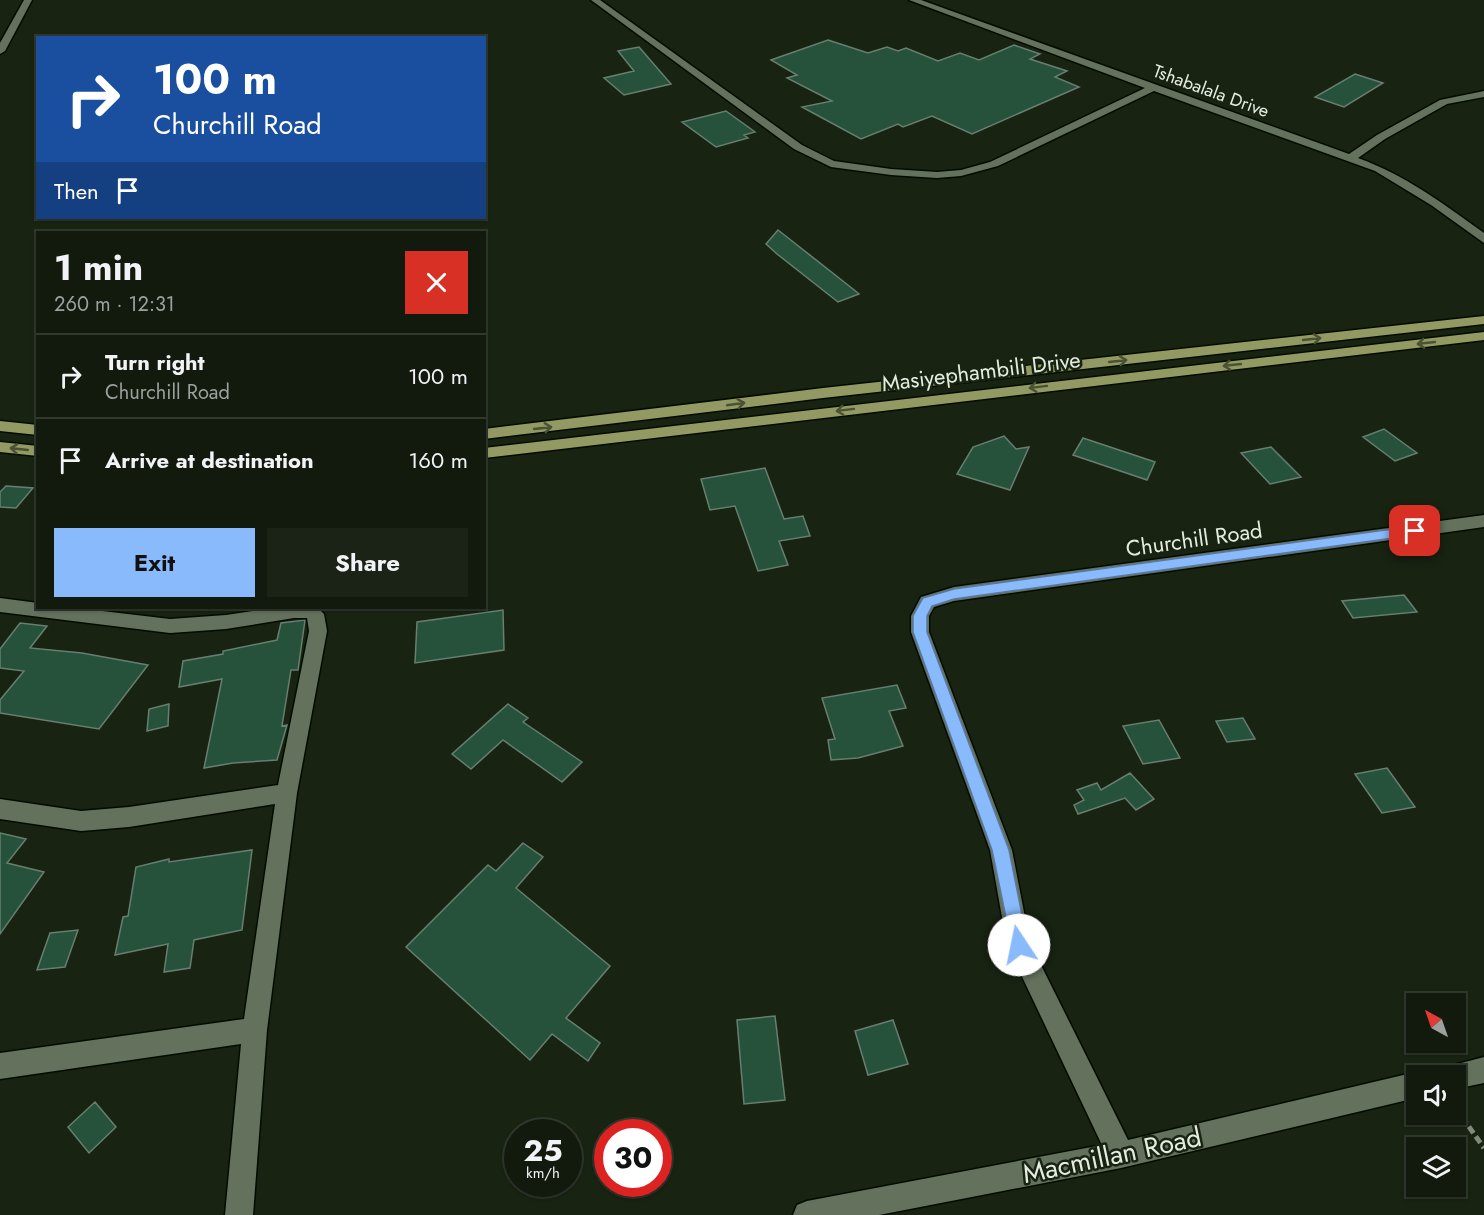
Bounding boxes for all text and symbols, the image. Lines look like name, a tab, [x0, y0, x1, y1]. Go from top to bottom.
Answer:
text: 100 m	[153, 49, 277, 110]
street label: Tshabalala Drive	[1149, 58, 1273, 124]
icon: right	[54, 60, 132, 138]
text: Churchill Road	[153, 105, 322, 144]
icon: arrive	[111, 174, 144, 207]
text: Then	[54, 175, 99, 207]
text: 1 min	[54, 241, 143, 293]
button: close	[405, 251, 468, 314]
text: 260 m · 12:31	[54, 290, 175, 319]
one-way arrow	[1301, 333, 1321, 344]
one-way arrow	[1416, 337, 1436, 348]
street label: Masiyephambili Drive	[880, 343, 1082, 399]
text: Turn right	[105, 346, 205, 378]
one-way arrow	[1107, 355, 1127, 366]
one-way arrow	[1223, 359, 1243, 370]
icon: right	[54, 360, 87, 393]
text: 100 m	[408, 360, 468, 392]
text: Churchill Road	[105, 378, 230, 407]
one-way arrow	[1029, 382, 1049, 393]
one-way arrow	[726, 399, 746, 410]
one-way arrow	[835, 404, 855, 415]
one-way arrow	[532, 422, 552, 433]
one-way arrow	[9, 443, 29, 454]
icon: arrive	[54, 444, 87, 477]
text: Arrive at destination	[105, 444, 314, 476]
text: 160 m	[408, 444, 468, 476]
pin	[1389, 505, 1440, 556]
street label: Churchill Road	[1124, 514, 1264, 564]
icon: arrive	[1398, 514, 1431, 547]
button: Exit	[54, 528, 255, 597]
button: Share	[267, 528, 468, 597]
position arrow	[987, 913, 1051, 977]
north arrow	[1406, 993, 1466, 1053]
map controls	[1406, 993, 1466, 1197]
button: sound	[1406, 1065, 1466, 1125]
street label: Macmillan Road	[1019, 1117, 1205, 1193]
speed limit sign: 30	[594, 1119, 672, 1197]
text: 25	[523, 1129, 563, 1172]
button: layers	[1406, 1137, 1466, 1197]
text: km/h	[526, 1162, 560, 1184]

